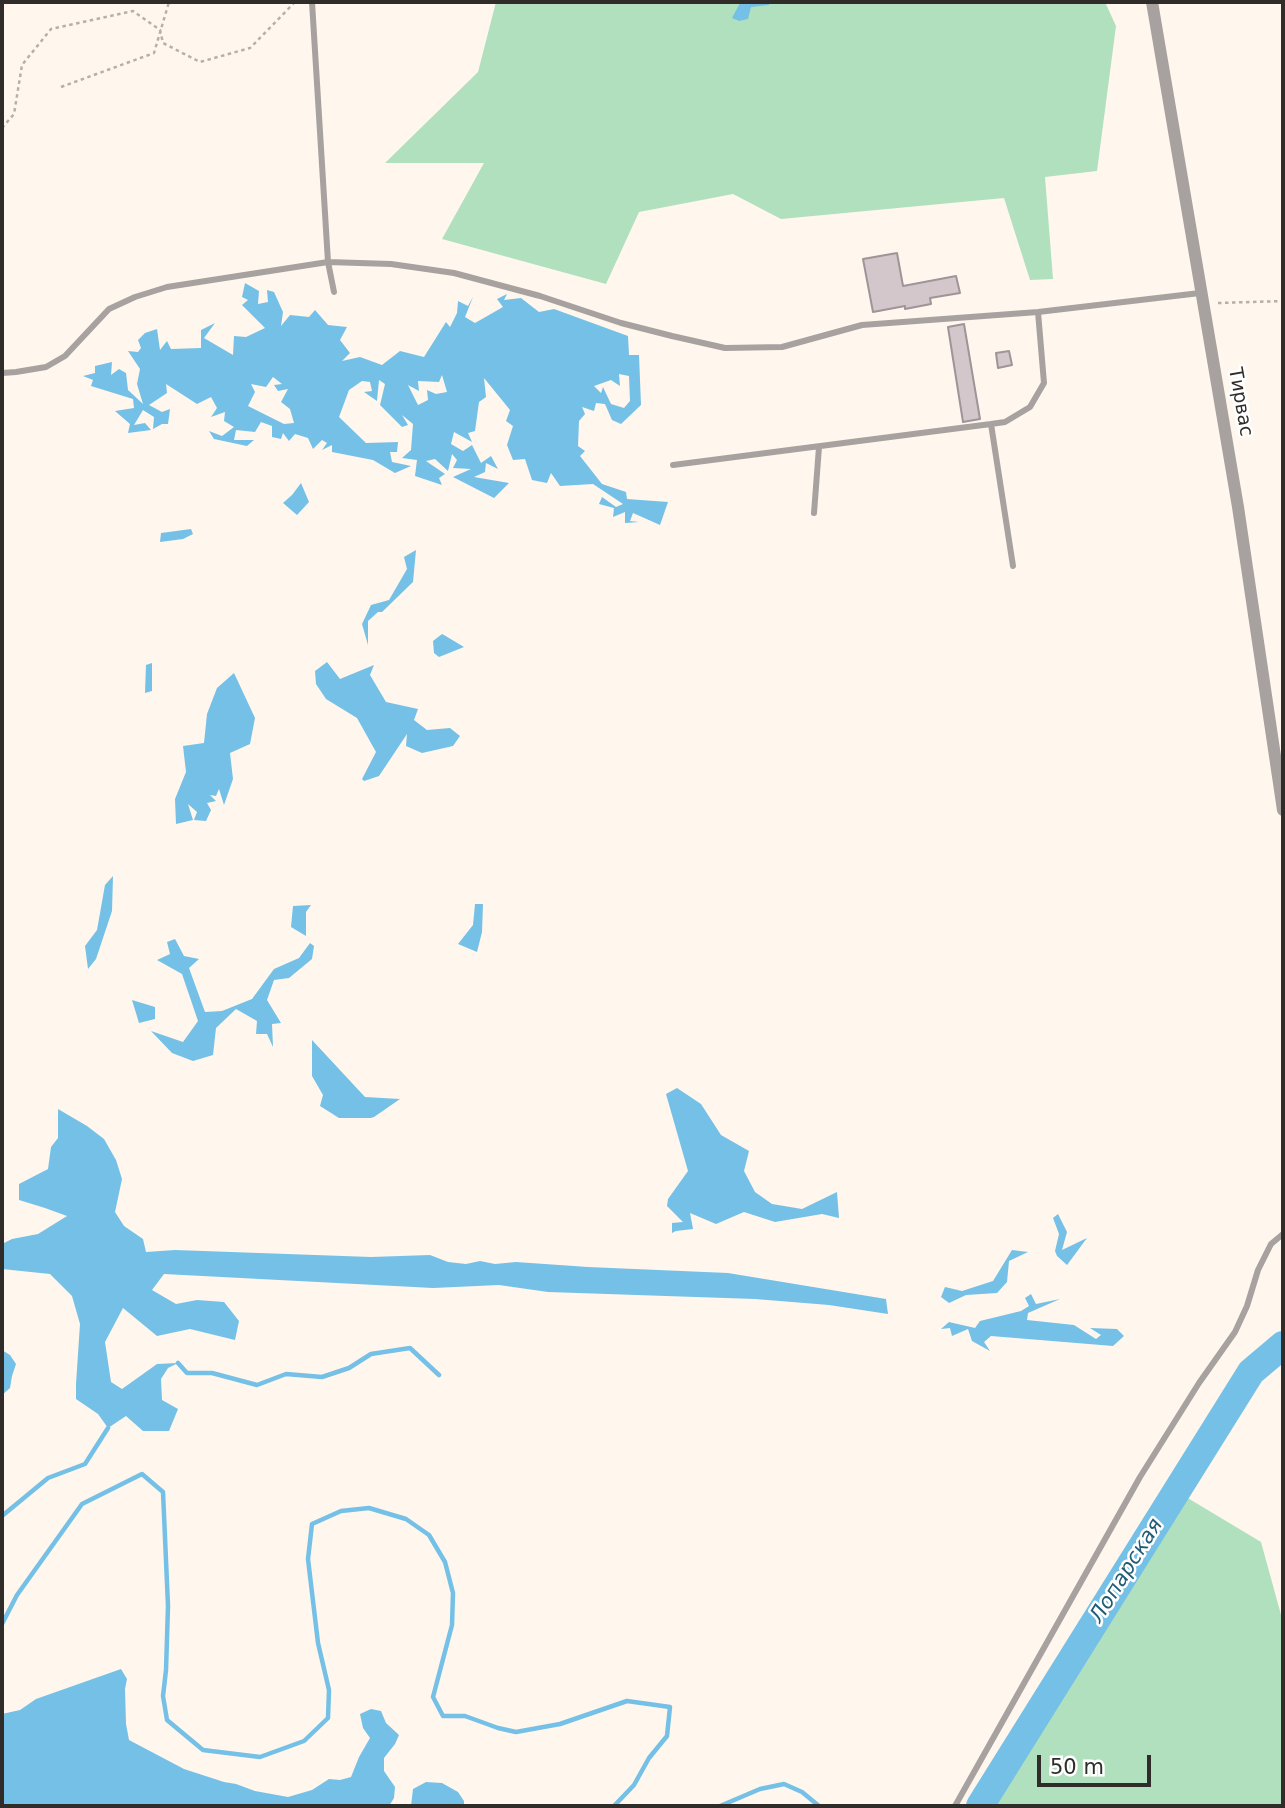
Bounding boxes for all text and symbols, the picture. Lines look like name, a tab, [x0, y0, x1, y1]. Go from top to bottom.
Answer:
street label: Тирвас	[1223, 366, 1257, 438]
water label: Лопарская	[1085, 1514, 1169, 1628]
scale bar	[1040, 1742, 1154, 1786]
text: 50 m	[1050, 1755, 1104, 1779]

